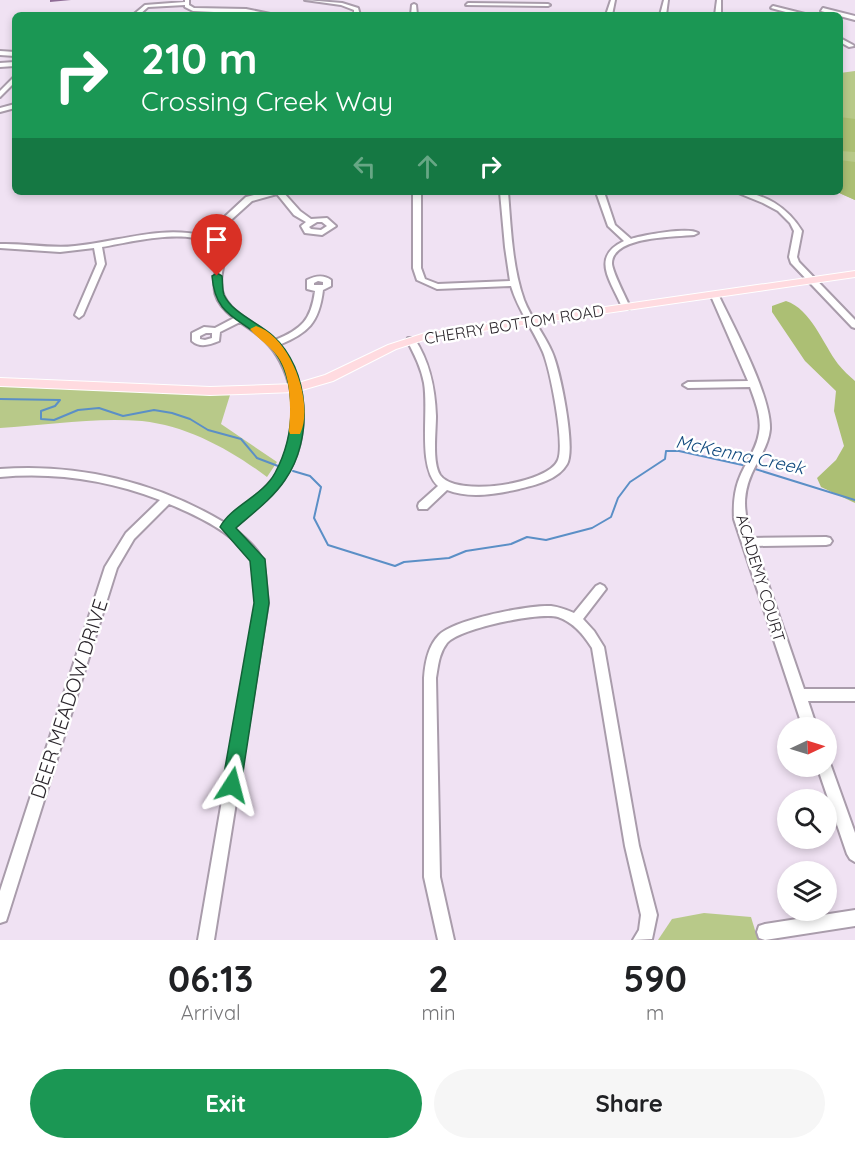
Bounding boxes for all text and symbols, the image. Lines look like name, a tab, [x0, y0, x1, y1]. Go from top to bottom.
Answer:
text: 210 m	[141, 32, 258, 85]
icon: right	[42, 36, 120, 114]
text: Crossing Creek Way	[141, 84, 393, 118]
icon: left	[348, 150, 381, 183]
icon: ahead	[411, 150, 444, 183]
icon: right	[474, 150, 507, 183]
pin	[191, 214, 242, 276]
icon: arrive	[200, 223, 233, 256]
street label: CHERRY BOTTOM ROAD	[423, 300, 605, 348]
water label: McKenna Creek	[674, 430, 808, 480]
street label: ACADEMY COURT	[732, 512, 790, 645]
street label: DEER MEADOW DRIVE	[24, 596, 113, 802]
north arrow	[777, 717, 837, 777]
map controls	[777, 717, 837, 921]
position arrow	[200, 753, 264, 817]
button: search	[777, 789, 837, 849]
button: layers	[777, 861, 837, 921]
text: 06:13	[168, 956, 253, 1001]
text: 2	[428, 956, 449, 1001]
text: 590	[624, 956, 687, 1001]
text: Arrival	[181, 1000, 241, 1025]
text: min	[421, 1000, 455, 1025]
text: m	[646, 1000, 664, 1025]
button: Exit	[30, 1069, 422, 1138]
button: Share	[434, 1069, 825, 1138]

